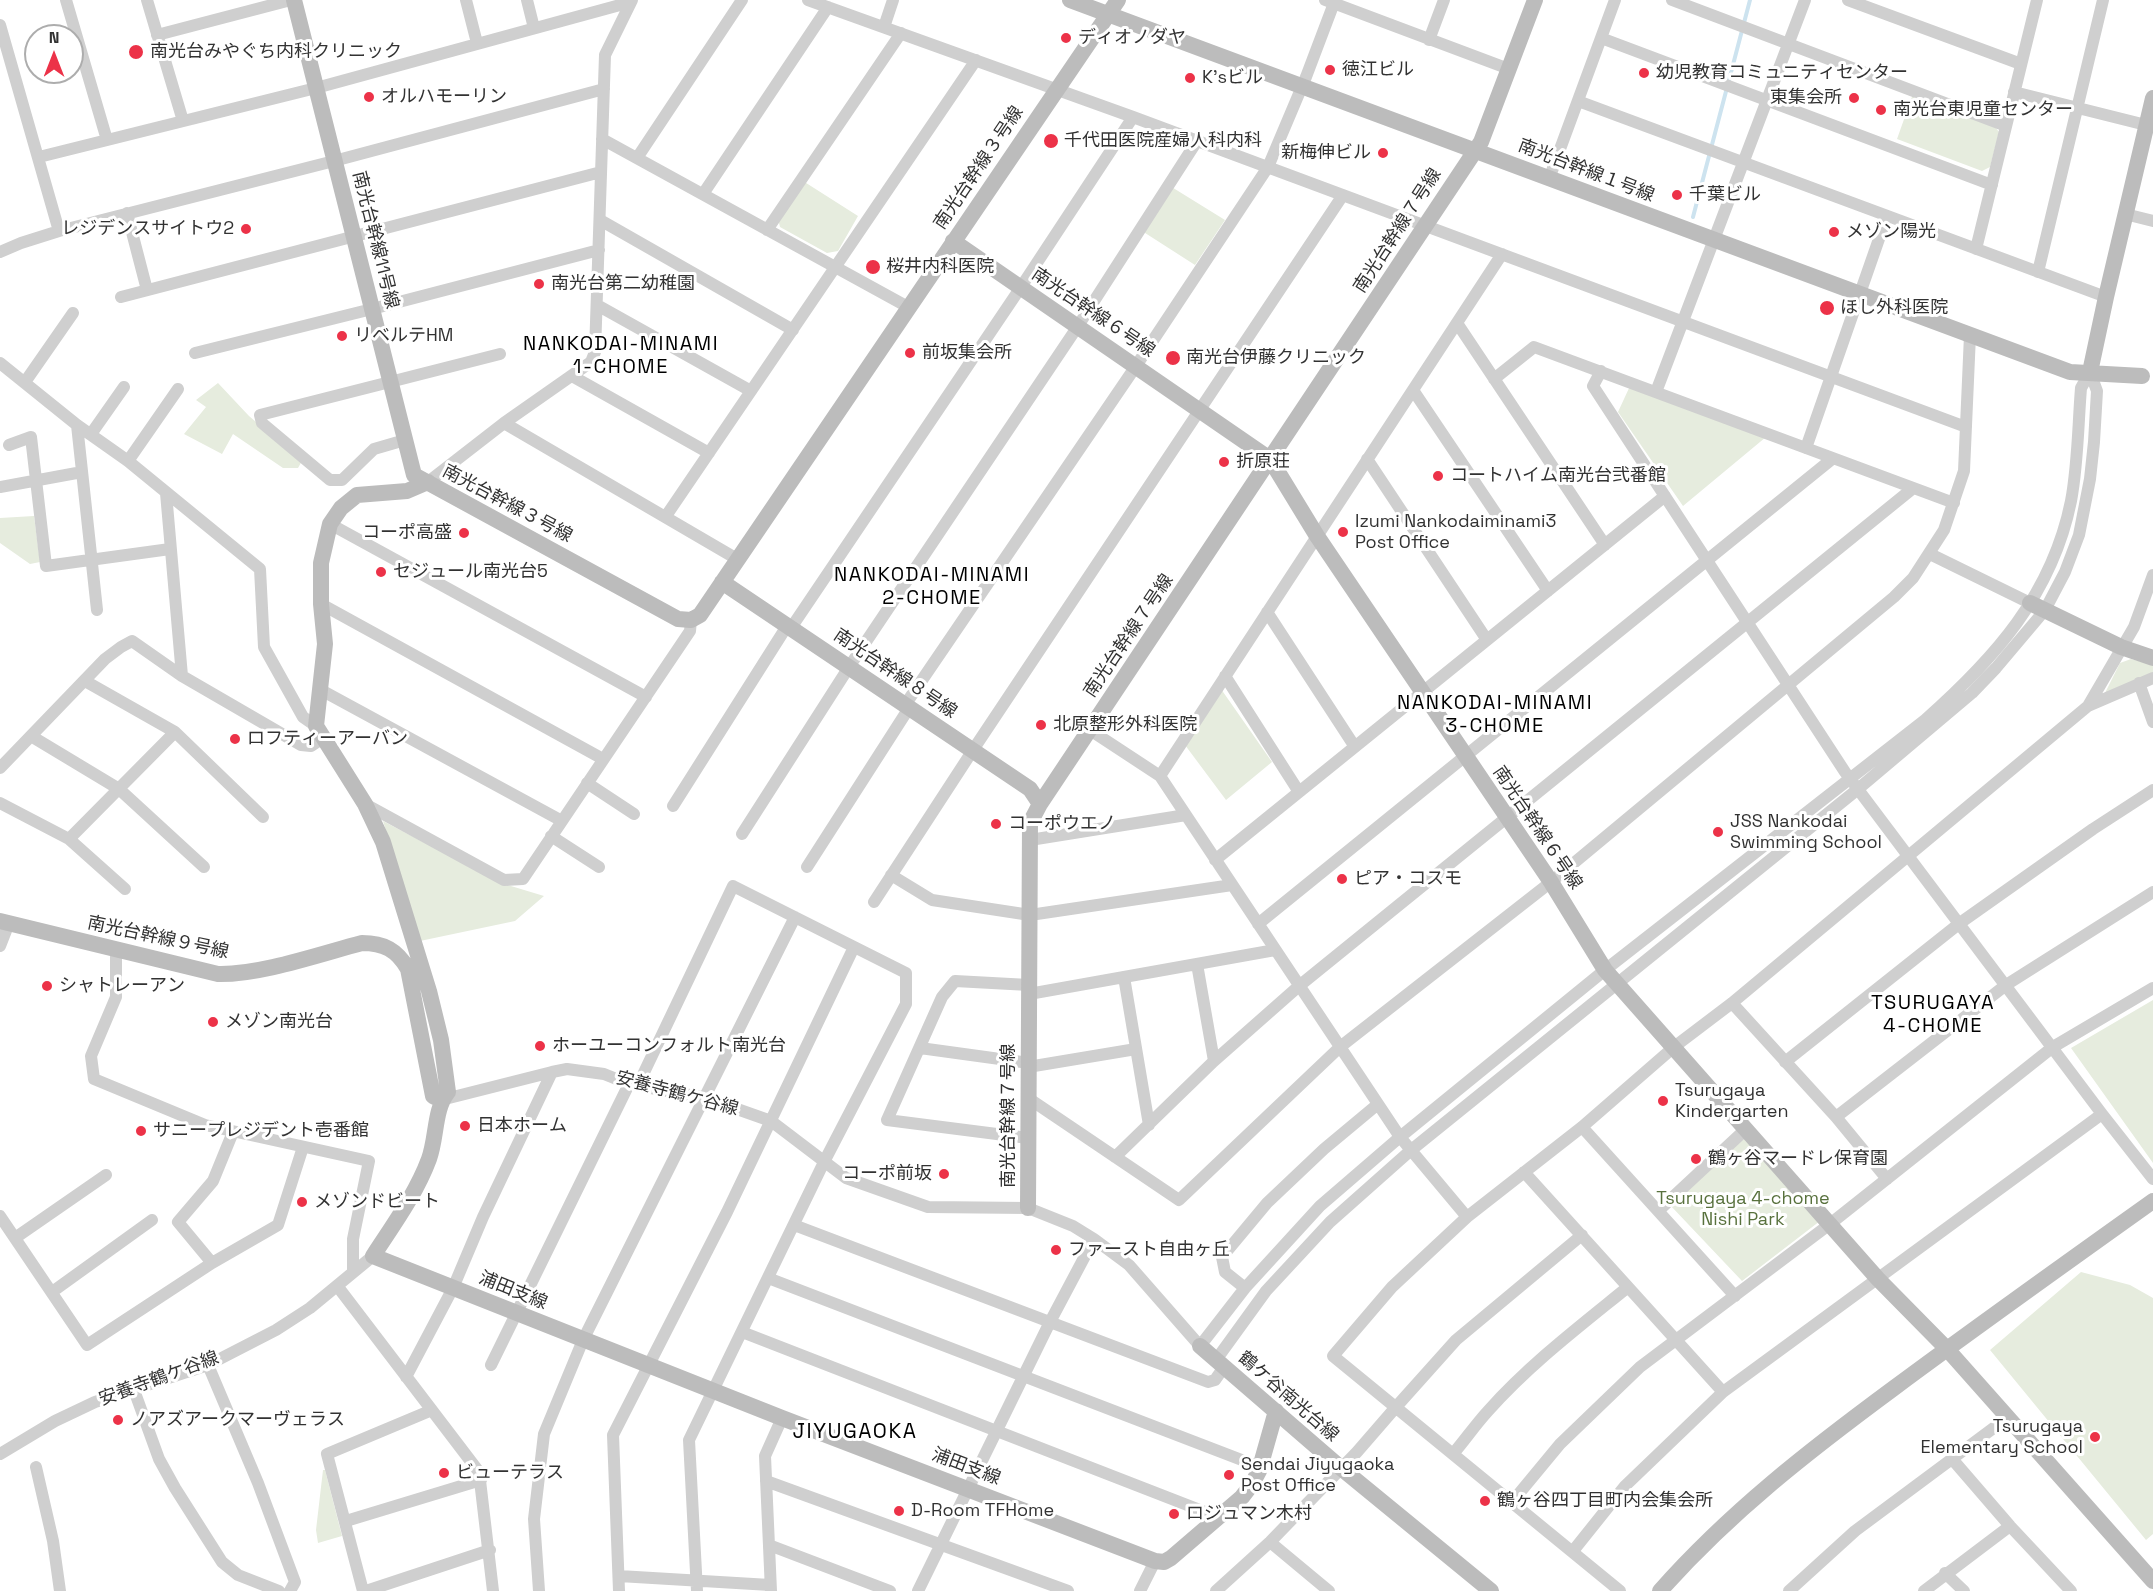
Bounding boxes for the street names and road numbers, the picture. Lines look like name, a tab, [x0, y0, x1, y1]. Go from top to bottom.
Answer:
street label: 南光台幹線３号線	[930, 102, 1028, 234]
street label: 南光台幹線１号線	[1515, 135, 1657, 207]
street label: 南光台幹線７号線	[1350, 165, 1446, 297]
street label: 南光台幹線11号線	[347, 169, 403, 311]
street label: 南光台幹線６号線	[1027, 264, 1159, 362]
street label: 南光台幹線３号線	[438, 461, 576, 547]
street label: 南光台幹線７号線	[1080, 570, 1178, 702]
street label: 南光台幹線８号線	[829, 625, 961, 723]
street label: 南光台幹線６号線	[1488, 762, 1586, 894]
street label: 南光台幹線９号線	[85, 912, 231, 964]
street label: 南光台幹線７号線	[998, 1044, 1020, 1188]
street label: 安養寺鶴ケ谷線	[613, 1067, 741, 1121]
street label: 浦田支線	[476, 1268, 550, 1314]
street label: 安養寺鶴ケ谷線	[96, 1347, 222, 1411]
street label: 鶴ケ谷南光台線	[1233, 1348, 1343, 1446]
street label: 浦田支線	[929, 1444, 1003, 1490]

